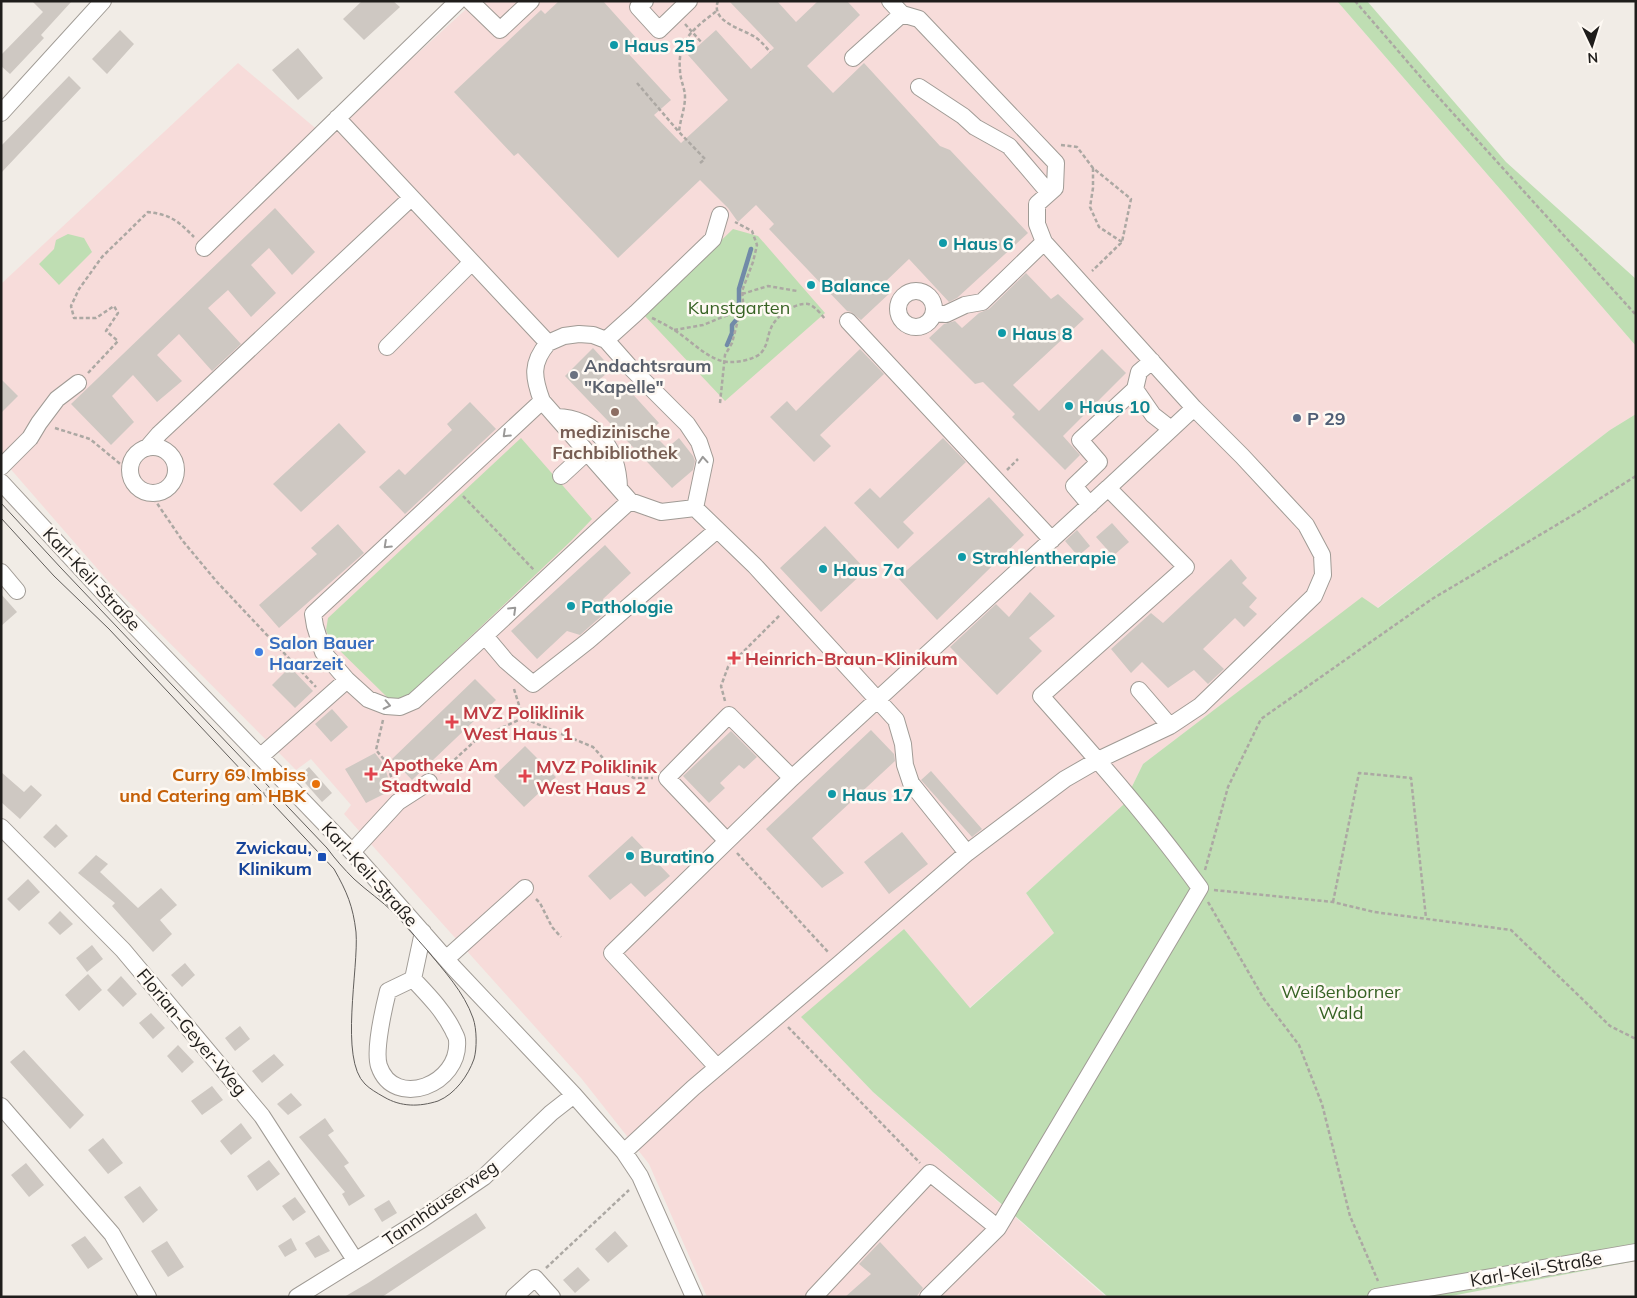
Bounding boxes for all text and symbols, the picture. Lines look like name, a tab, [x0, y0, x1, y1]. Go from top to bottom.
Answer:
north arrow	[1567, 20, 1617, 70]
place label: Haus 25	[624, 34, 696, 57]
marker: Haus 25	[608, 39, 620, 51]
text: N	[1587, 49, 1599, 67]
place label: Haus 6	[953, 232, 1014, 255]
marker: Haus 6	[937, 237, 949, 249]
place label: Balance	[821, 274, 890, 297]
marker: Balance	[805, 279, 817, 291]
park label: Kunstgarten	[688, 296, 790, 319]
place label: Haus 8	[1012, 322, 1073, 345]
marker: Haus 8	[996, 327, 1008, 339]
place label: Andachtsraum "Kapelle"	[584, 354, 712, 398]
marker: Andachtsraum "Kapelle"	[568, 369, 580, 381]
place label: Haus 10	[1079, 395, 1151, 418]
marker: Haus 10	[1063, 400, 1075, 412]
marker: medizinische Fachbibliothek	[609, 406, 621, 418]
place label: P 29	[1307, 407, 1346, 430]
marker: P 29	[1291, 412, 1303, 424]
place label: medizinische Fachbibliothek	[552, 420, 679, 464]
one-way arrow	[502, 428, 511, 437]
one-way arrow	[697, 456, 708, 464]
street label: Karl-Keil-Straße	[38, 522, 146, 636]
one-way arrow	[383, 539, 392, 548]
place label: Strahlentherapie	[972, 546, 1116, 569]
marker: Strahlentherapie	[956, 551, 968, 563]
place label: Haus 7a	[833, 558, 905, 581]
marker: Haus 7a	[817, 563, 829, 575]
place label: Pathologie	[581, 595, 673, 618]
marker: Pathologie	[565, 600, 577, 612]
one-way arrow	[507, 607, 516, 616]
place label: Salon Bauer Haarzeit	[269, 631, 375, 675]
marker: Salon Bauer Haarzeit	[253, 646, 265, 658]
place label: Heinrich-Braun-Klinikum	[745, 647, 958, 670]
marker: Heinrich-Braun-Klinikum	[727, 651, 741, 665]
one-way arrow	[383, 699, 392, 710]
place label: MVZ Poliklinik West Haus 1	[463, 701, 585, 745]
marker: MVZ Poliklinik West Haus 1	[445, 715, 459, 729]
place label: Apotheke Am Stadtwald	[381, 753, 498, 797]
place label: MVZ Poliklinik West Haus 2	[536, 755, 658, 799]
place label: Curry 69 Imbiss und Catering am HBK	[119, 763, 307, 807]
marker: Apotheke Am Stadtwald	[365, 768, 377, 780]
marker: MVZ Poliklinik West Haus 2	[518, 769, 532, 783]
marker: Curry 69 Imbiss und Catering am HBK	[310, 778, 322, 790]
place label: Haus 17	[842, 783, 913, 806]
marker: Haus 17	[826, 788, 838, 800]
street label: Karl-Keil-Straße	[317, 817, 423, 931]
place label: Zwickau, Klinikum	[236, 836, 312, 880]
place label: Buratino	[640, 845, 714, 868]
marker: Buratino	[624, 850, 636, 862]
marker: Zwickau, Klinikum	[316, 851, 328, 863]
street label: Florian-Geyer-Weg	[132, 964, 252, 1100]
park label: Weißenborner Wald	[1281, 980, 1401, 1024]
street label: Tannhäuserweg	[378, 1155, 502, 1251]
street label: Karl-Keil-Straße	[1468, 1246, 1604, 1292]

